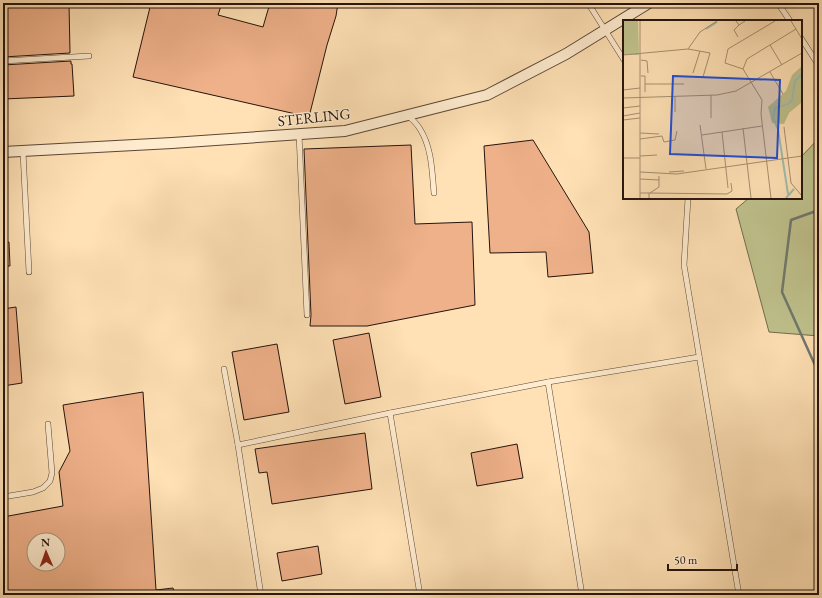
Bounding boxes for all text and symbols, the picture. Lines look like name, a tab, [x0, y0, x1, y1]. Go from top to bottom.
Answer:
inset map	[623, 20, 802, 199]
street label: STERLING	[277, 104, 351, 130]
north arrow	[26, 532, 66, 572]
text: N	[41, 535, 50, 549]
scale bar	[668, 546, 737, 572]
text: 50 m	[674, 552, 698, 568]

